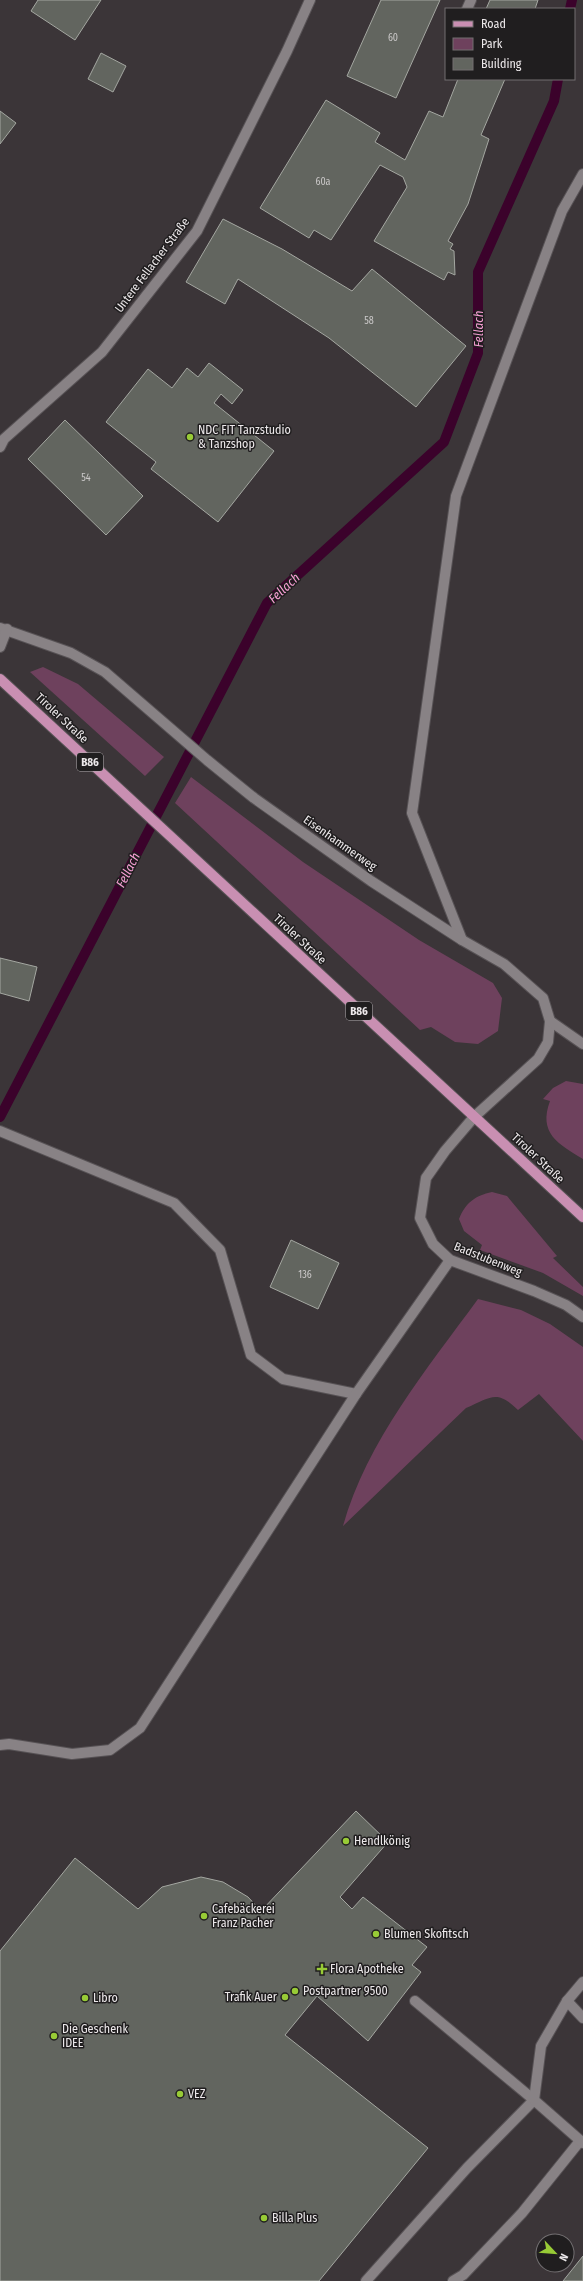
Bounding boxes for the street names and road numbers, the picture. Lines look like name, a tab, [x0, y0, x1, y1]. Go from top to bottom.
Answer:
street label: Untere Fellacher Straße	[112, 215, 192, 315]
street label: Tiroler Straße	[33, 690, 91, 746]
road number: B86	[77, 753, 103, 771]
street label: Eisenhammerweg	[301, 813, 380, 874]
street label: Tiroler Straße	[271, 911, 329, 967]
road number: B86	[346, 1002, 372, 1020]
street label: Tiroler Straße	[509, 1130, 567, 1186]
street label: Badstubenweg	[452, 1239, 524, 1279]

